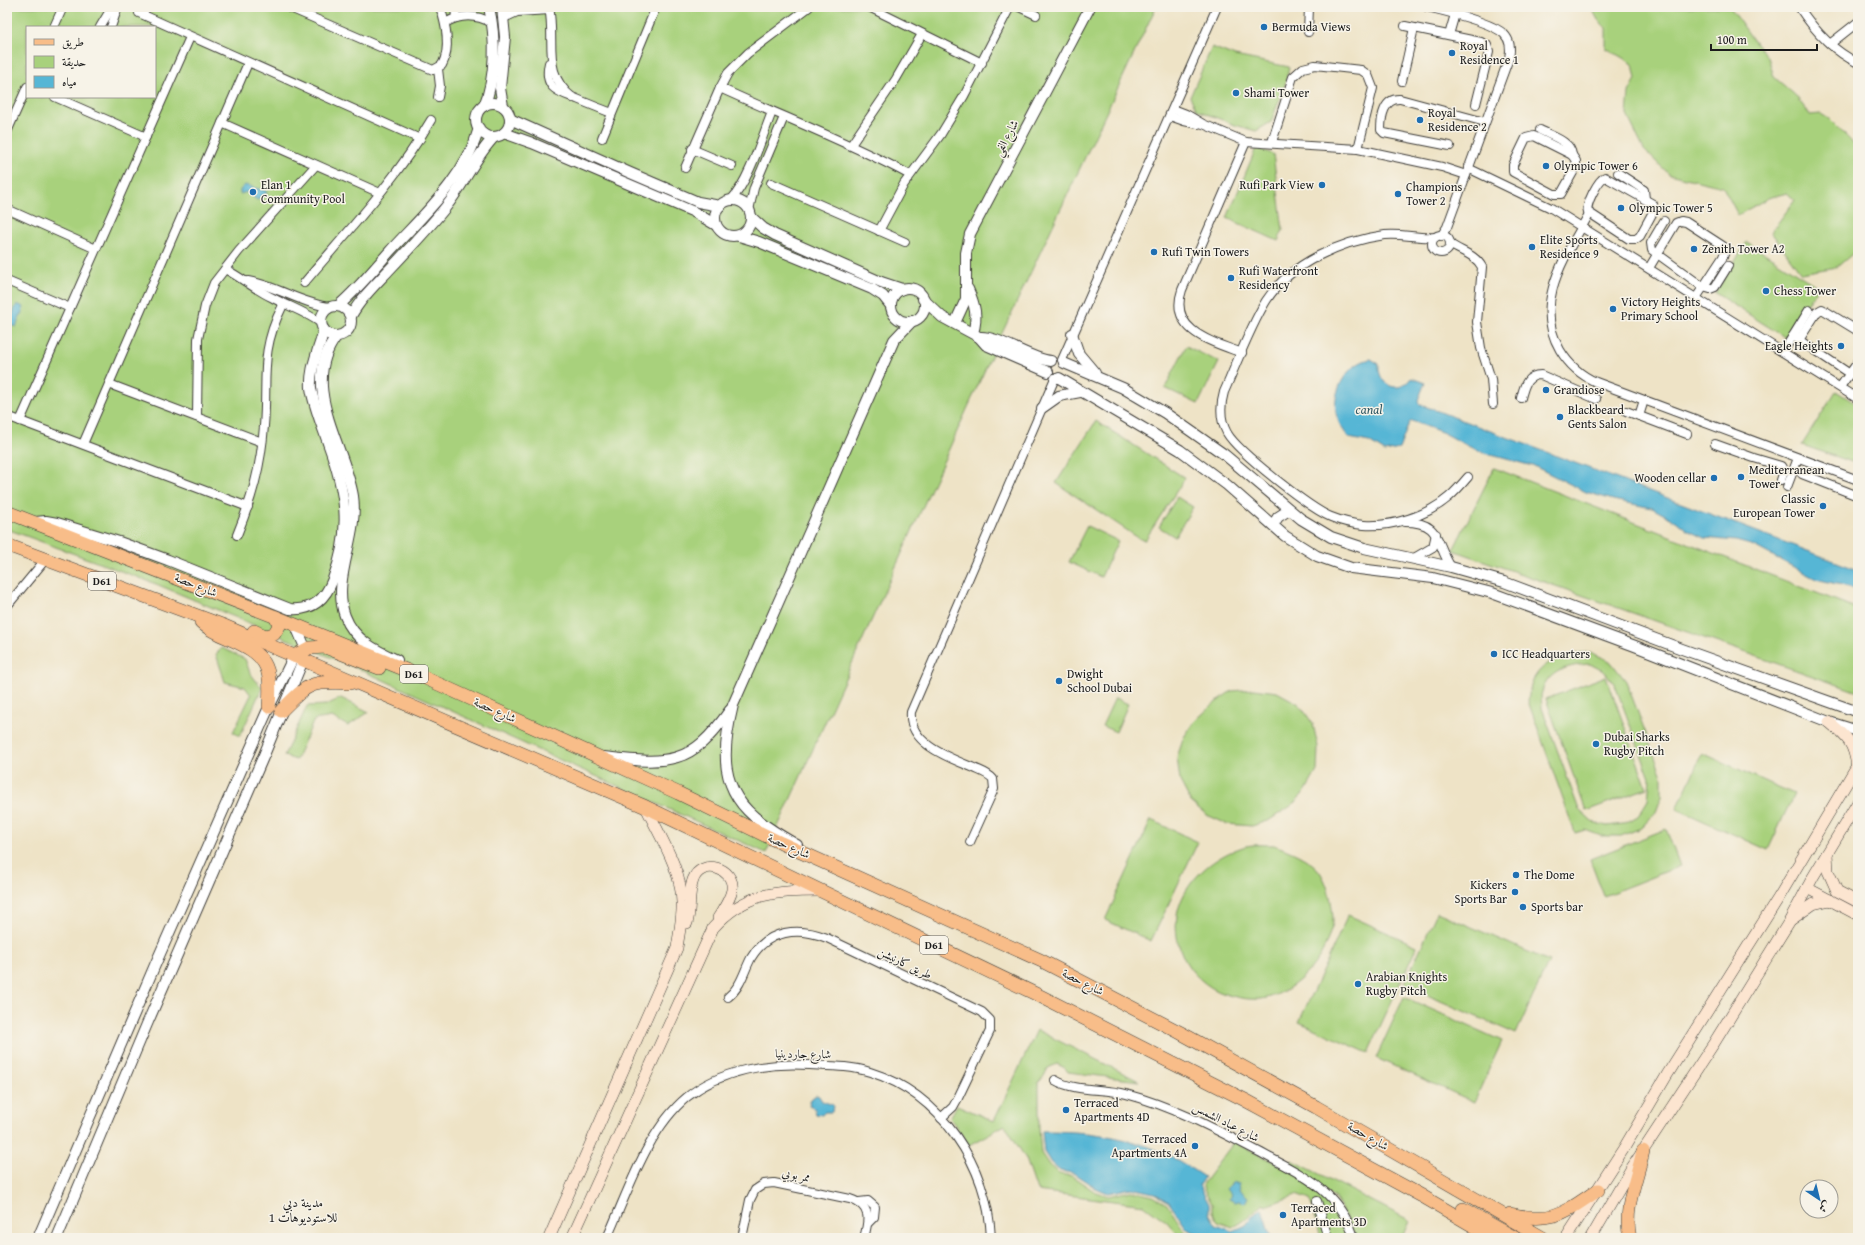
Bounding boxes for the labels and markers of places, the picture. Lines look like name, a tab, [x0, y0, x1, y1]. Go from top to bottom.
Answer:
place label: Bermuda Views	[1272, 18, 1351, 35]
marker: Bermuda Views	[1259, 22, 1269, 32]
place label: Royal Residence 1	[1460, 37, 1519, 68]
marker: Royal Residence 1	[1447, 48, 1457, 58]
place label: Shami Tower	[1244, 84, 1309, 101]
marker: Shami Tower	[1231, 88, 1241, 98]
place label: Royal Residence 2	[1428, 104, 1487, 135]
marker: Royal Residence 2	[1415, 115, 1425, 125]
place label: Olympic Tower 6	[1554, 157, 1638, 174]
marker: Olympic Tower 6	[1541, 161, 1551, 171]
place label: Elan 1 Community Pool	[261, 176, 345, 207]
place label: Rufi Park View	[1240, 176, 1314, 193]
place label: Champions Tower 2	[1406, 178, 1462, 209]
marker: Rufi Park View	[1317, 180, 1327, 190]
marker: Elan 1 Community Pool	[248, 187, 258, 197]
marker: Champions Tower 2	[1393, 189, 1403, 199]
place label: Olympic Tower 5	[1629, 199, 1713, 216]
marker: Olympic Tower 5	[1616, 203, 1626, 213]
place label: Elite Sports Residence 9	[1540, 231, 1599, 262]
place label: Zenith Tower A2	[1702, 240, 1785, 257]
marker: Elite Sports Residence 9	[1527, 242, 1537, 252]
place label: Rufi Twin Towers	[1162, 243, 1249, 260]
marker: Zenith Tower A2	[1689, 244, 1699, 254]
marker: Rufi Twin Towers	[1149, 247, 1159, 257]
place label: Rufi Waterfront Residency	[1239, 262, 1319, 293]
marker: Rufi Waterfront Residency	[1226, 273, 1236, 283]
place label: Chess Tower	[1774, 282, 1836, 299]
marker: Chess Tower	[1761, 286, 1771, 296]
place label: Victory Heights Primary School	[1621, 293, 1700, 324]
marker: Victory Heights Primary School	[1608, 304, 1618, 314]
place label: Eagle Heights	[1765, 337, 1833, 354]
marker: Eagle Heights	[1836, 341, 1846, 351]
place label: Grandiose	[1554, 381, 1605, 398]
marker: Grandiose	[1541, 385, 1551, 395]
place label: Blackbeard Gents Salon	[1568, 401, 1627, 432]
marker: Blackbeard Gents Salon	[1555, 412, 1565, 422]
place label: Mediterranean Tower	[1749, 461, 1825, 492]
place label: Wooden cellar	[1634, 469, 1706, 486]
marker: Mediterranean Tower	[1736, 472, 1746, 482]
marker: Wooden cellar	[1709, 473, 1719, 483]
place label: Classic European Tower	[1733, 490, 1816, 521]
marker: Classic European Tower	[1818, 501, 1828, 511]
place label: ICC Headquarters	[1502, 645, 1590, 662]
marker: ICC Headquarters	[1489, 649, 1499, 659]
place label: Dwight School Dubai	[1067, 665, 1133, 696]
marker: Dwight School Dubai	[1054, 676, 1064, 686]
place label: Dubai Sharks Rugby Pitch	[1604, 728, 1670, 759]
marker: Dubai Sharks Rugby Pitch	[1591, 739, 1601, 749]
place label: The Dome	[1524, 866, 1575, 883]
marker: The Dome	[1511, 870, 1521, 880]
place label: Kickers Sports Bar	[1455, 876, 1507, 907]
marker: Kickers Sports Bar	[1510, 887, 1520, 897]
place label: Sports bar	[1531, 898, 1583, 915]
marker: Sports bar	[1518, 902, 1528, 912]
place label: Arabian Knights Rugby Pitch	[1366, 968, 1448, 999]
marker: Arabian Knights Rugby Pitch	[1353, 979, 1363, 989]
place label: Terraced Apartments 4D	[1074, 1094, 1150, 1125]
marker: Terraced Apartments 4D	[1061, 1105, 1071, 1115]
place label: Terraced Apartments 4A	[1112, 1130, 1188, 1161]
marker: Terraced Apartments 4A	[1190, 1141, 1200, 1151]
place label: Terraced Apartments 3D	[1291, 1199, 1367, 1230]
marker: Terraced Apartments 3D	[1278, 1210, 1288, 1220]

